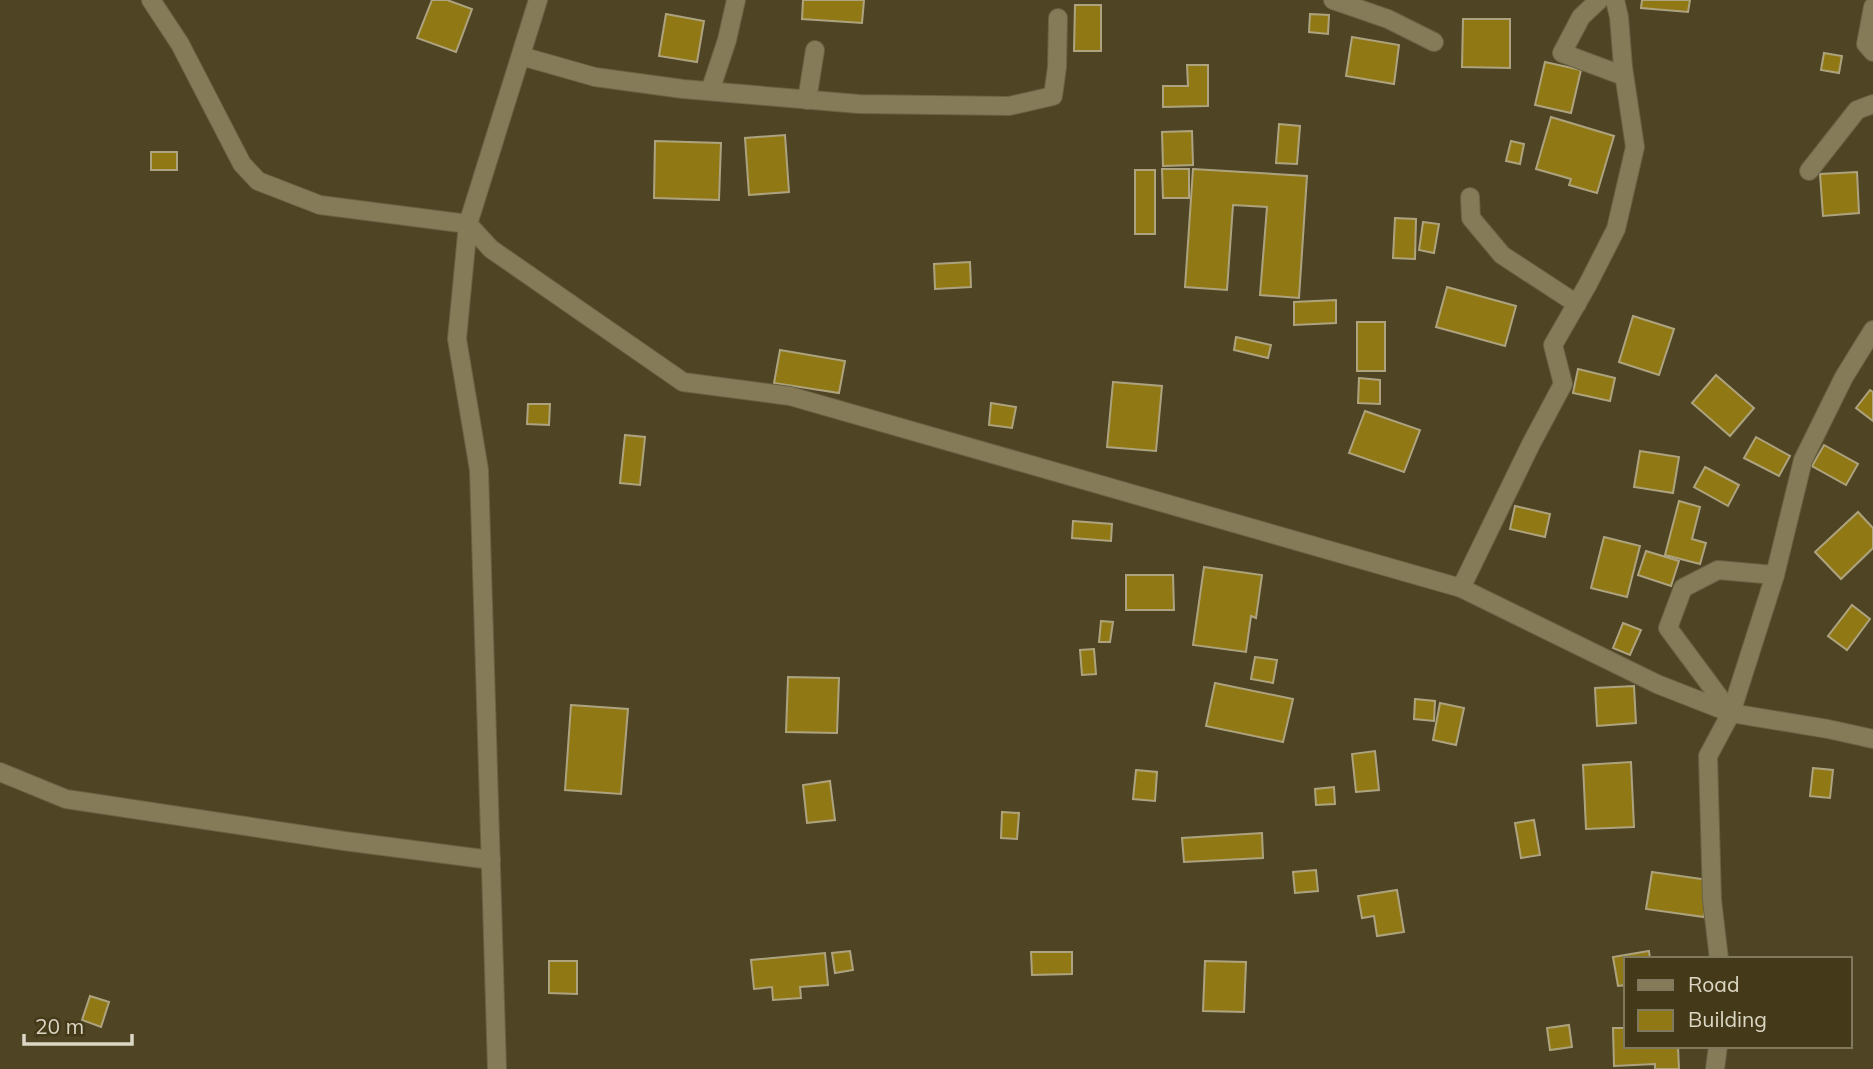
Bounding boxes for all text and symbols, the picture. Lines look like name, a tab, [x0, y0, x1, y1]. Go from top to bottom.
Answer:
legend	[1624, 957, 1852, 1048]
text: Road	[1688, 971, 1739, 997]
scale bar	[24, 1002, 133, 1046]
text: Building	[1688, 1006, 1767, 1032]
text: 20 m	[35, 1013, 84, 1039]

